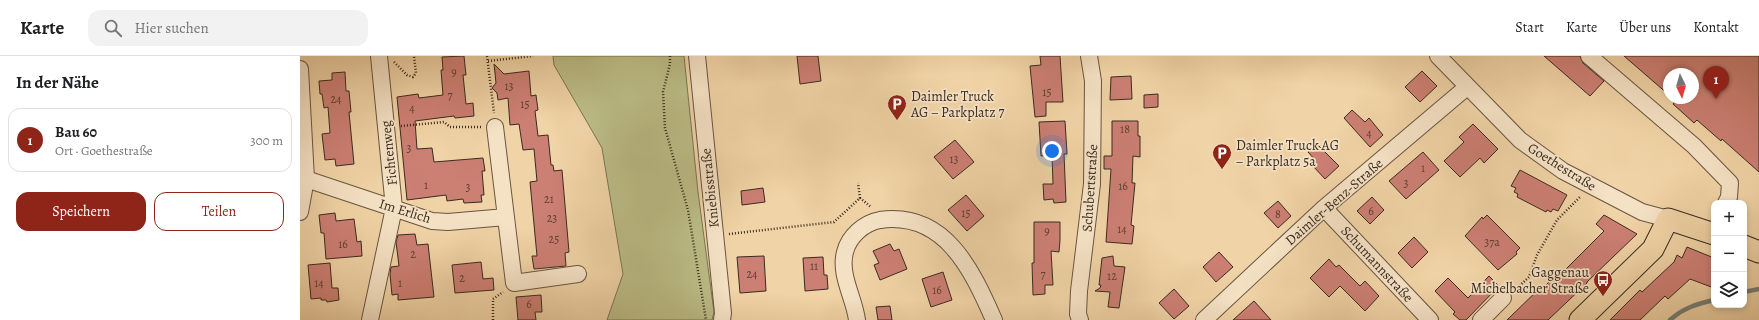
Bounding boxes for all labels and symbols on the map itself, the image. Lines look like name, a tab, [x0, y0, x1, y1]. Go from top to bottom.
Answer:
house number: 9	[451, 64, 457, 80]
pin: 1	[1703, 66, 1729, 99]
north arrow	[1663, 68, 1699, 104]
house number: 13	[504, 78, 514, 94]
house number: 15	[1042, 84, 1052, 100]
house number: 7	[447, 87, 453, 103]
place label: Daimler Truck AG − Parkplatz 7	[910, 87, 1004, 122]
house number: 24	[330, 91, 342, 107]
parking icon: Daimler Truck AG − Parkplatz 7	[886, 93, 908, 121]
house number: 15	[520, 96, 530, 112]
house number: 4	[409, 100, 415, 116]
street label: Fichtenweg	[376, 120, 402, 186]
house number: 18	[1120, 121, 1130, 137]
house number: 4	[1366, 125, 1372, 141]
place label: Daimler Truck AG − Parkplatz 5a	[1236, 136, 1339, 171]
street label: Goethestraße	[1524, 138, 1600, 196]
house number: 3	[407, 140, 412, 156]
your location	[1042, 141, 1062, 161]
parking icon: Daimler Truck AG − Parkplatz 5a	[1211, 142, 1233, 170]
street label: Schubertstraße	[1077, 143, 1103, 233]
street label: Kniebisstraße	[696, 147, 724, 229]
house number: 13	[949, 151, 959, 167]
street label: Daimler-Benz-Straße	[1281, 154, 1387, 250]
house number: 1	[1421, 160, 1425, 176]
house number: 3	[1404, 175, 1409, 191]
house number: 1	[424, 177, 428, 193]
house number: 16	[1118, 178, 1128, 194]
house number: 3	[466, 179, 471, 195]
house number: 21	[544, 191, 554, 207]
street label: Im Erlich	[377, 194, 434, 228]
house number: 6	[1368, 203, 1374, 219]
house number: 15	[961, 205, 971, 221]
house number: 8	[1275, 206, 1281, 222]
house number: 23	[547, 210, 557, 226]
house number: 14	[1117, 221, 1127, 237]
street label: Schumannstraße	[1337, 222, 1417, 306]
house number: 9	[1044, 223, 1050, 239]
house number: 25	[549, 231, 559, 247]
house number: 37a	[1484, 234, 1500, 250]
house number: 16	[338, 236, 348, 252]
house number: 2	[410, 246, 416, 262]
house number: 11	[810, 258, 818, 274]
place label: Gaggenau Michelbacher Straße	[1470, 263, 1589, 298]
house number: 24	[746, 266, 758, 282]
house number: 7	[1040, 266, 1046, 282]
house number: 12	[1107, 268, 1117, 284]
bus stop icon: Gaggenau Michelbacher Straße	[1592, 269, 1614, 297]
house number: 2	[459, 270, 465, 286]
house number: 14	[314, 275, 324, 291]
house number: 1	[398, 275, 402, 291]
house number: 16	[932, 282, 942, 298]
house number: 6	[526, 296, 532, 312]

